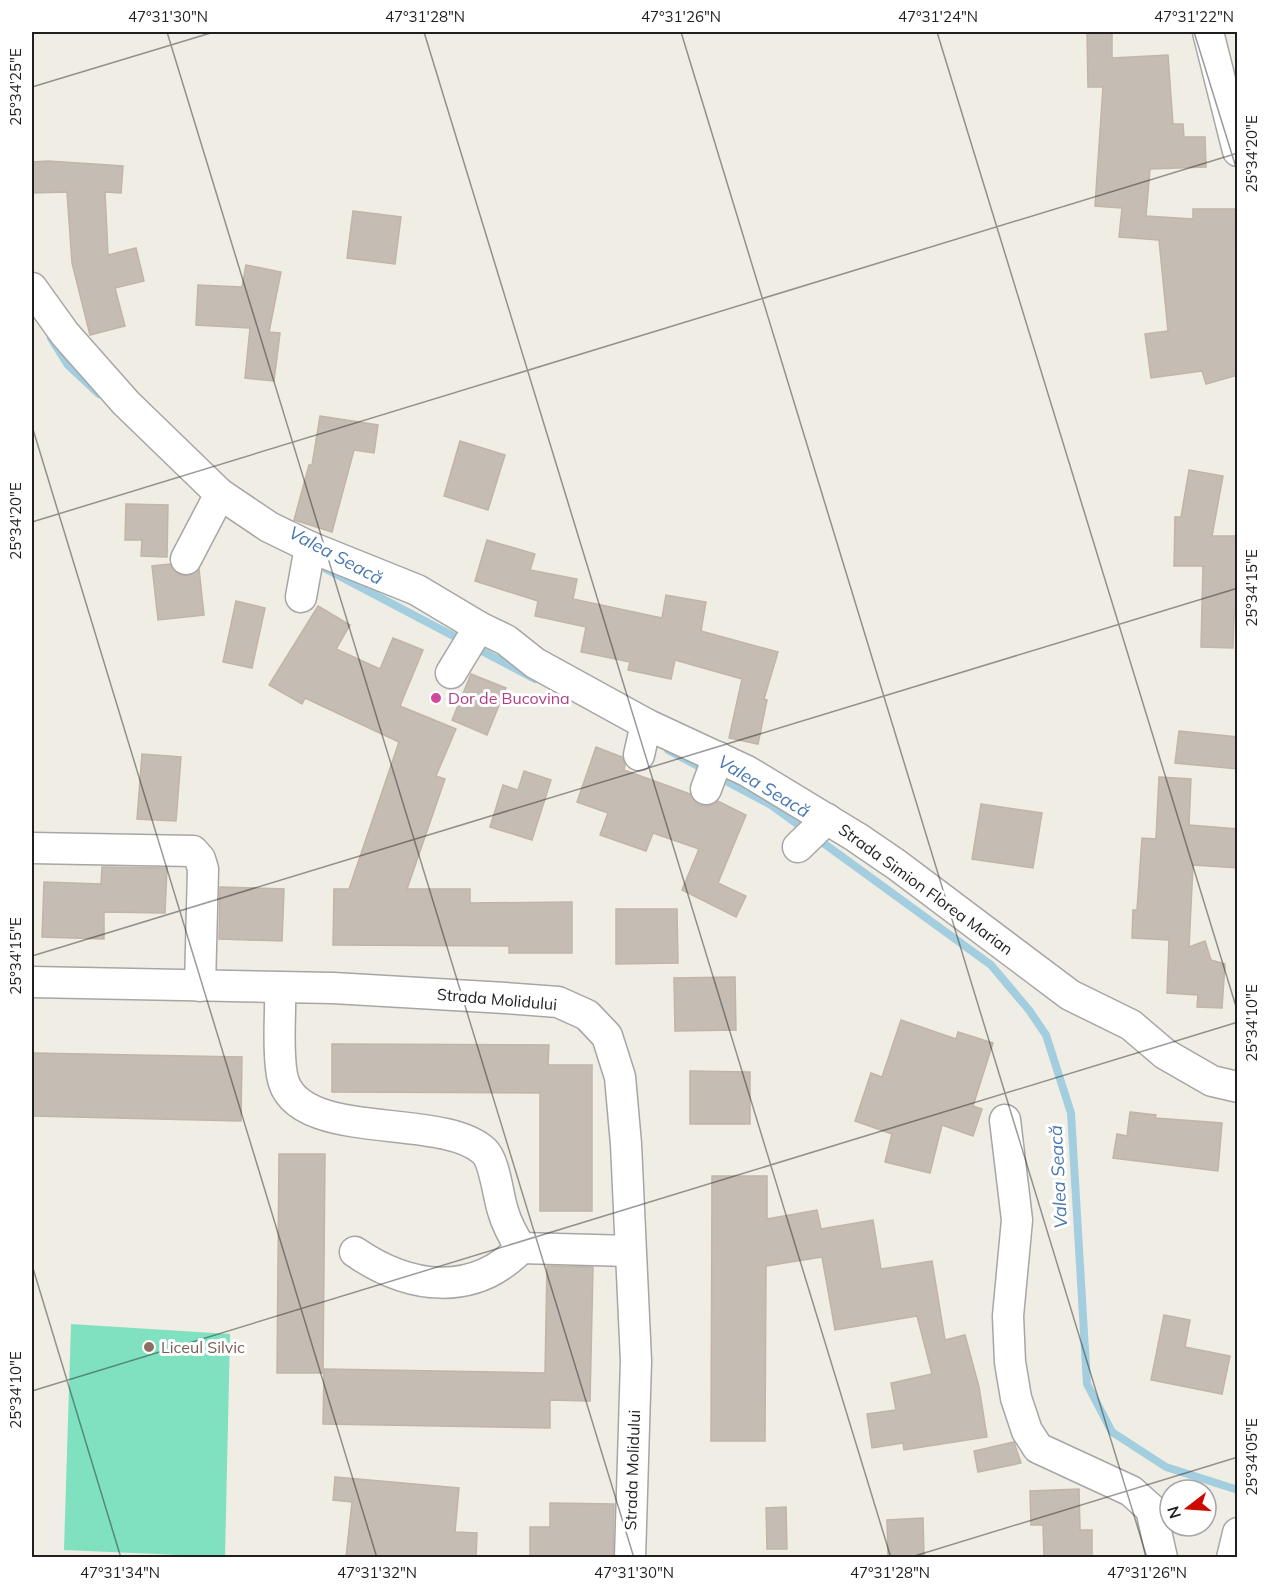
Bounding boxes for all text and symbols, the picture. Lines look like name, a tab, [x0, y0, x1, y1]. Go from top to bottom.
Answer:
text: 47°31'30"N	[128, 7, 208, 26]
text: 47°31'28"N	[385, 7, 465, 26]
text: 47°31'26"N	[641, 7, 721, 26]
text: 47°31'24"N	[898, 7, 978, 26]
text: 47°31'22"N	[1154, 7, 1234, 26]
text: 25°34'25"E	[6, 48, 25, 126]
text: 25°34'20"E	[1242, 115, 1261, 193]
text: 25°34'20"E	[6, 482, 25, 560]
water label: Valea Seacă	[285, 521, 387, 590]
text: 25°34'15"E	[1242, 549, 1261, 627]
place label: Dor de Bucovina	[448, 688, 570, 708]
marker: Dor de Bucovina	[429, 691, 443, 705]
water label: Valea Seacă	[714, 750, 814, 823]
street label: Strada Simion Florea Marian	[835, 819, 1017, 959]
text: 25°34'15"E	[6, 917, 25, 995]
street label: Strada Molidului	[436, 984, 558, 1014]
text: 25°34'10"E	[1242, 984, 1261, 1062]
water label: Valea Seacă	[1044, 1125, 1072, 1229]
place label: Liceul Silvic	[161, 1337, 245, 1357]
marker: Liceul Silvic	[142, 1340, 156, 1354]
text: 25°34'10"E	[6, 1351, 25, 1429]
street label: Strada Molidului	[620, 1409, 644, 1531]
text: 25°34'05"E	[1242, 1418, 1261, 1496]
north arrow	[1158, 1478, 1218, 1538]
text: N	[1162, 1504, 1185, 1521]
text: 47°31'34"N	[80, 1563, 160, 1582]
text: 47°31'32"N	[337, 1563, 417, 1582]
text: 47°31'30"N	[594, 1563, 674, 1582]
text: 47°31'28"N	[850, 1563, 930, 1582]
text: 47°31'26"N	[1107, 1563, 1187, 1582]

